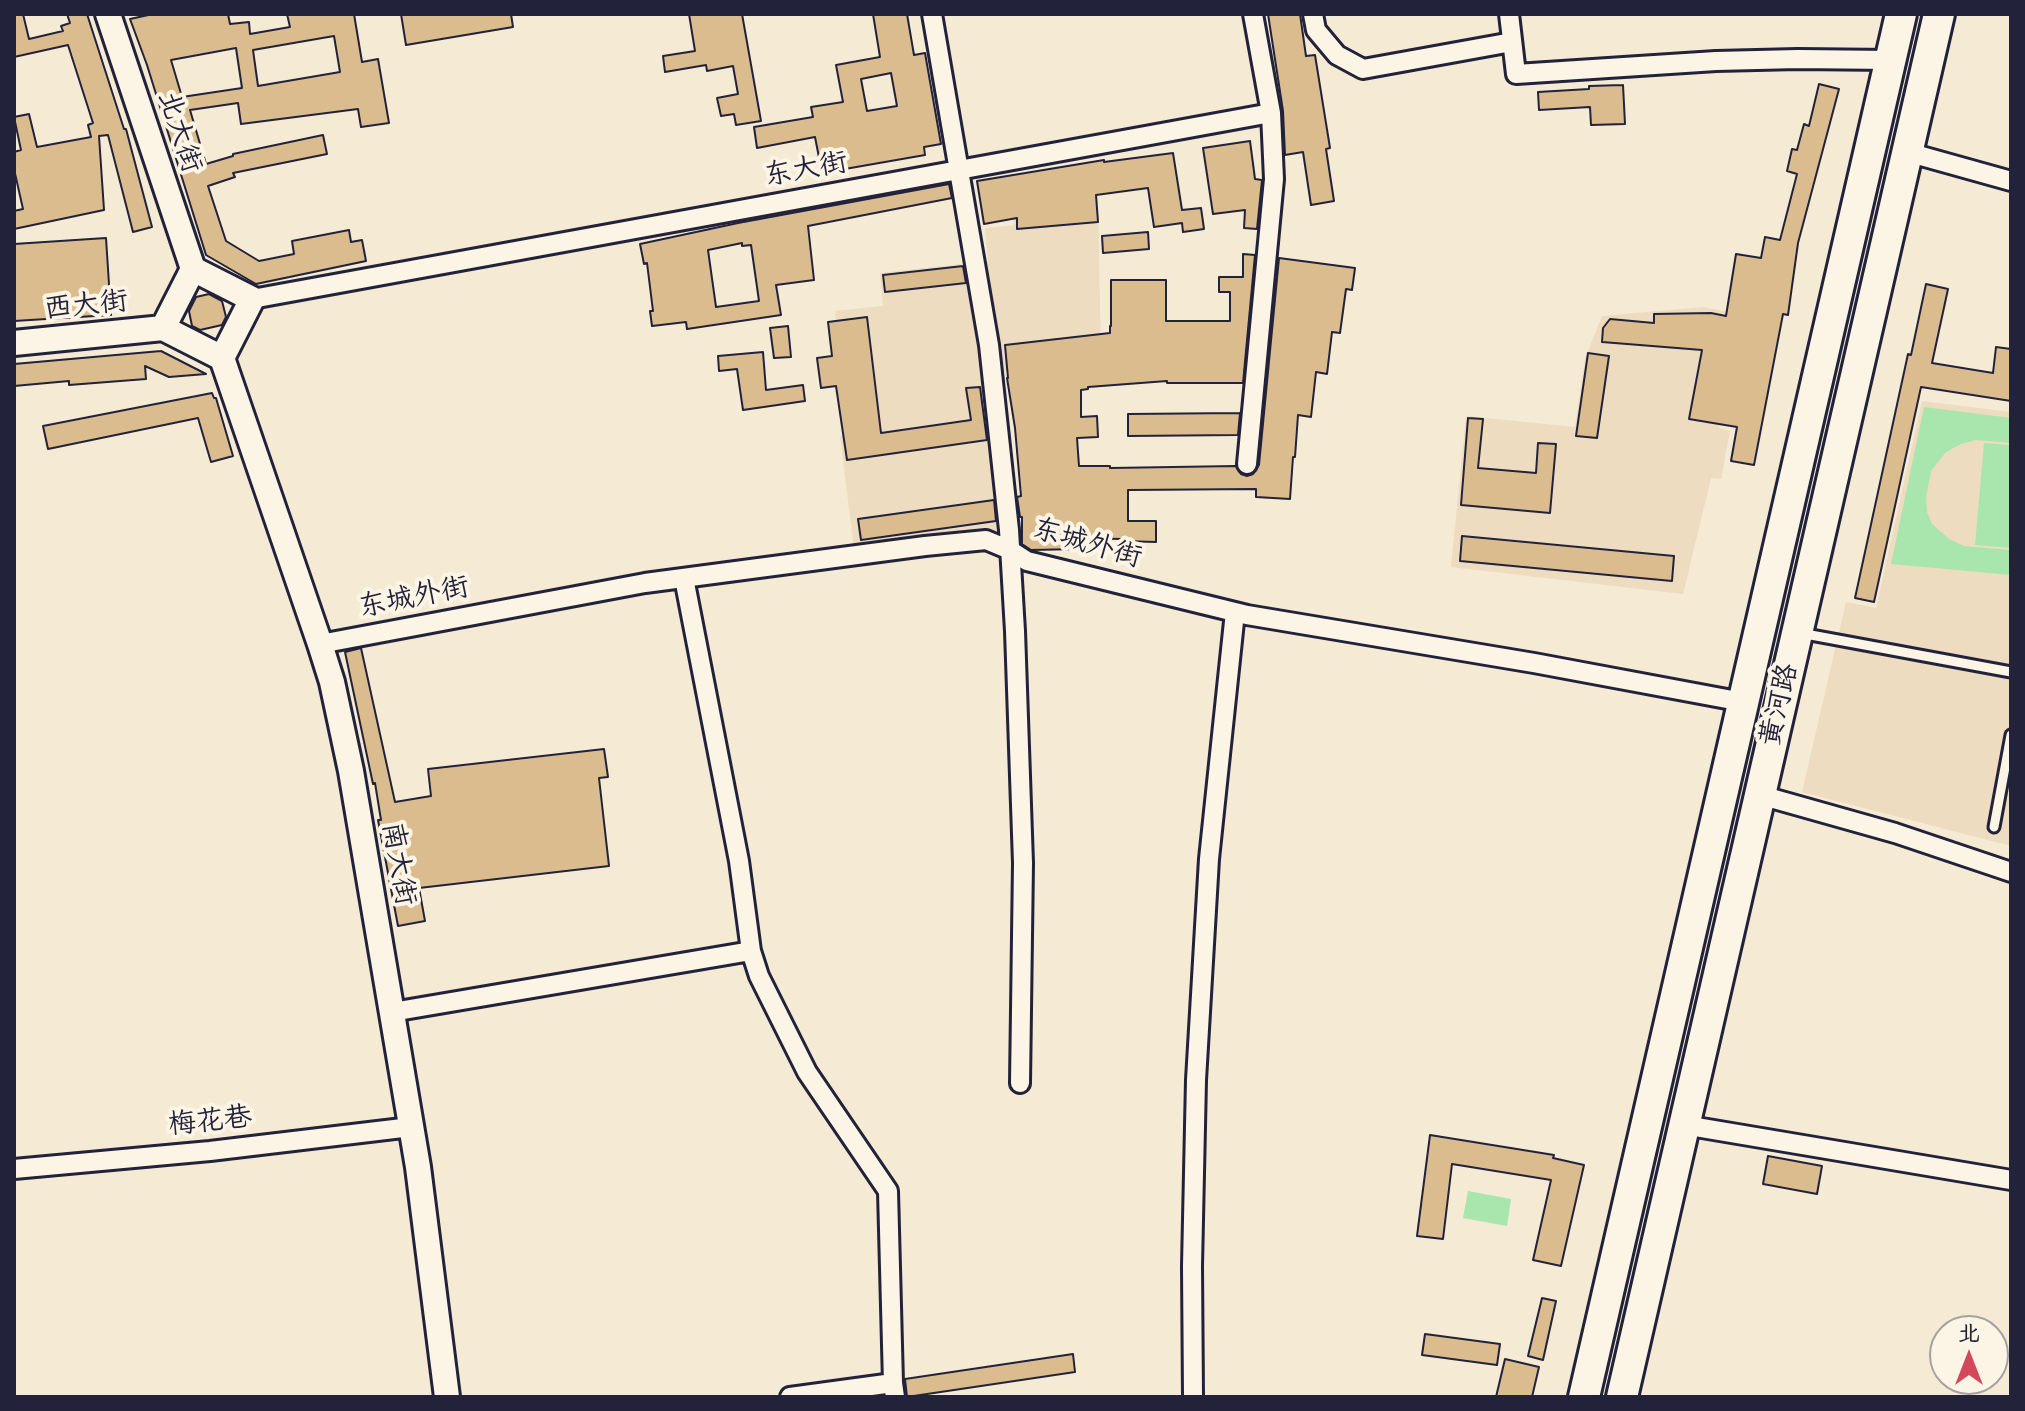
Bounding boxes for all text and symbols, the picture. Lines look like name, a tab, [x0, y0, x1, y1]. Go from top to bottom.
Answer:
street label: 北大街	[150, 87, 208, 177]
street label: 东大街	[762, 146, 850, 194]
street label: 西大街	[42, 285, 130, 327]
street label: 东城外街	[1029, 512, 1145, 576]
street label: 东城外街	[356, 571, 472, 625]
street label: 黄河路	[1754, 660, 1806, 750]
street label: 南大街	[374, 820, 422, 908]
street label: 梅花巷	[166, 1101, 254, 1143]
north arrow	[1929, 1315, 2009, 1395]
text: 北	[1958, 1319, 1980, 1347]

